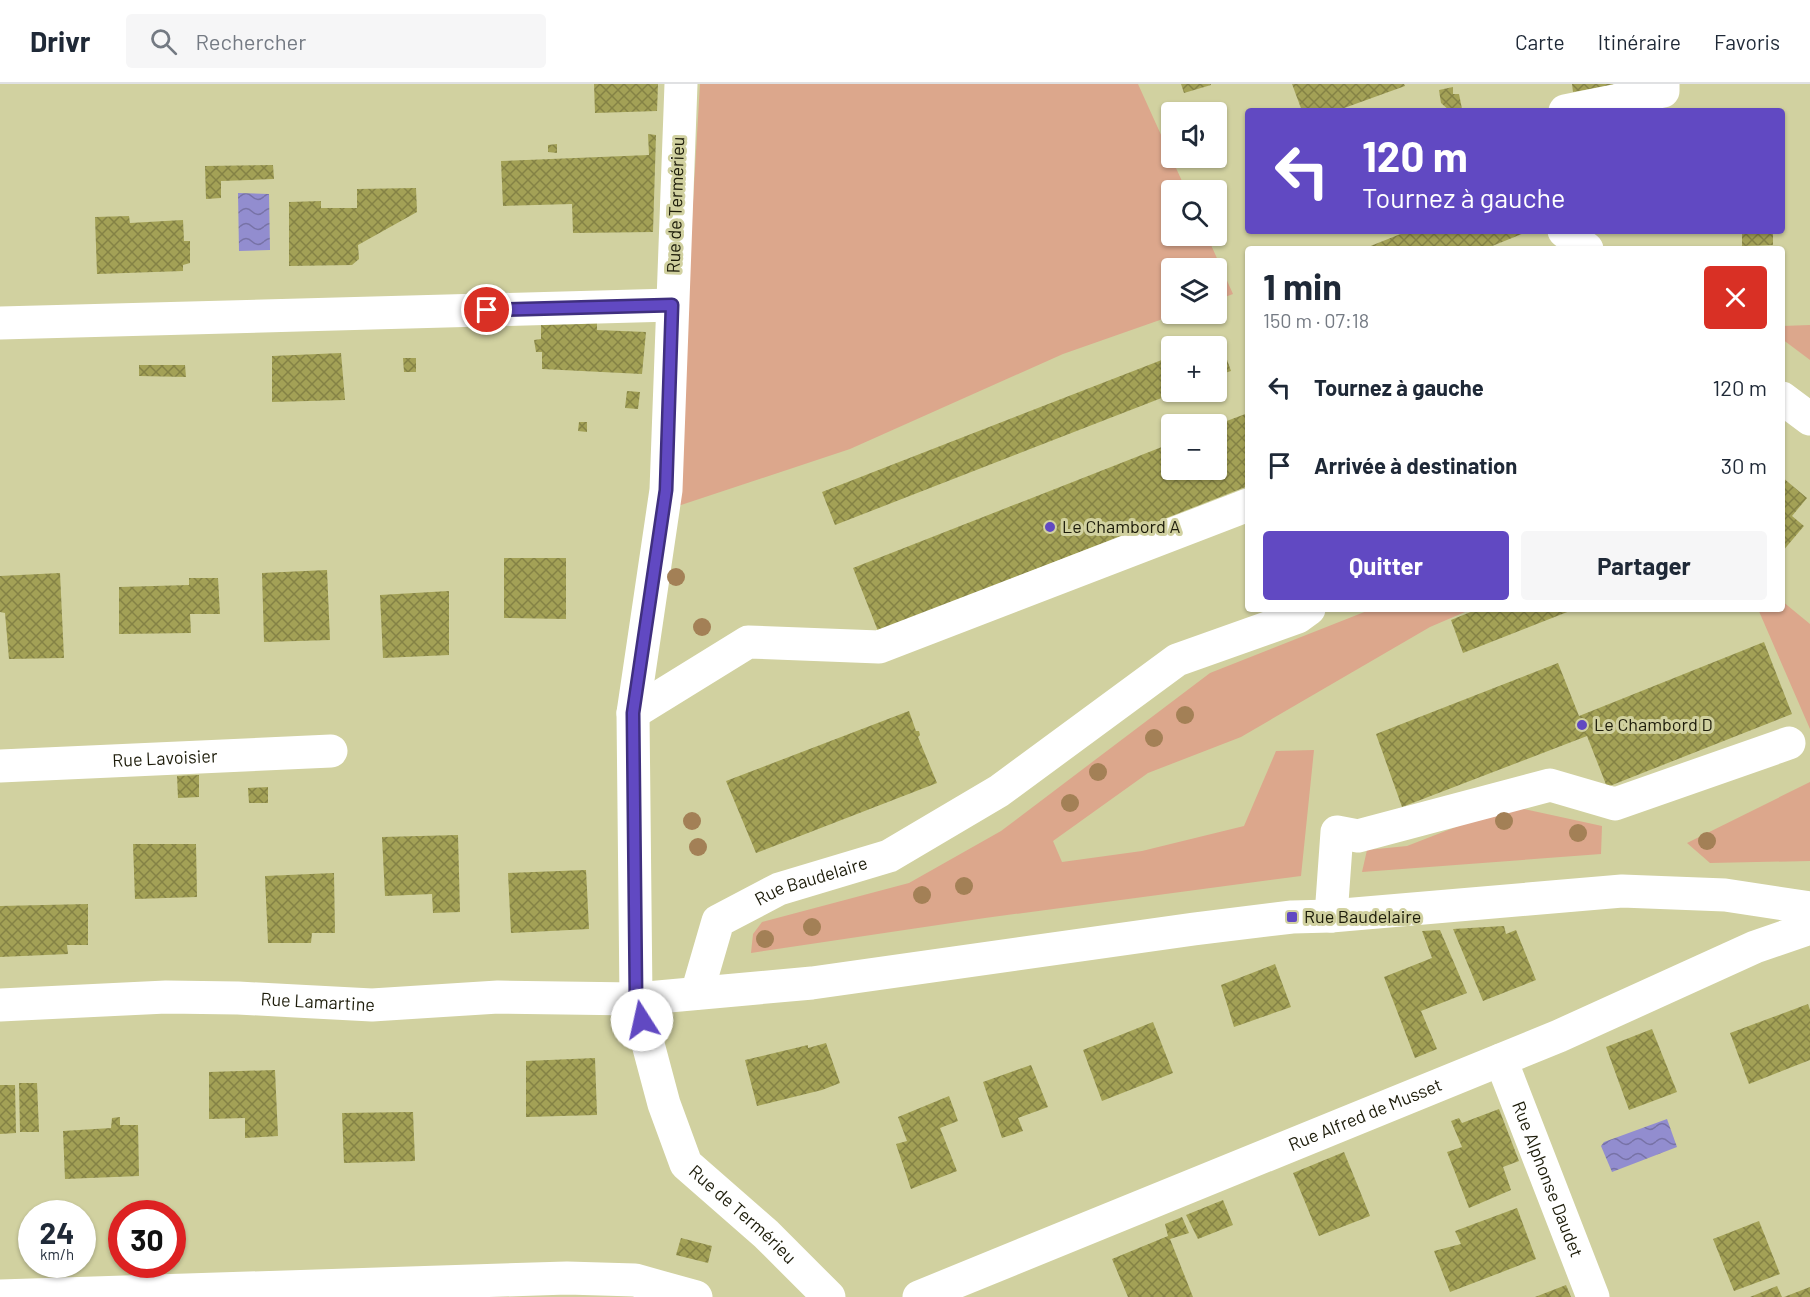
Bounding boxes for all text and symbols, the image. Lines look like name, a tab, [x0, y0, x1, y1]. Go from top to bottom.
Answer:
search box	[126, 14, 546, 68]
text: Drivr	[30, 24, 90, 58]
icon: search	[147, 25, 180, 58]
text: Rechercher	[195, 28, 306, 54]
text: Carte	[1515, 29, 1565, 54]
text: Itinéraire	[1598, 29, 1681, 54]
text: Favoris	[1714, 29, 1780, 54]
map controls	[1161, 102, 1227, 480]
button: sound	[1161, 102, 1227, 168]
text: 120 m	[1362, 130, 1468, 180]
icon: left	[1263, 132, 1341, 210]
street label: Rue de Termérieu	[662, 136, 688, 274]
button: search	[1161, 180, 1227, 246]
text: Tournez à gauche	[1362, 181, 1565, 213]
button: layers	[1161, 258, 1227, 324]
text: 1 min	[1263, 264, 1342, 307]
button: close	[1704, 266, 1767, 329]
pin	[461, 284, 512, 335]
icon: arrive	[470, 293, 503, 326]
text: 150 m · 07:18	[1263, 308, 1369, 332]
button: +	[1161, 336, 1227, 402]
icon: left	[1263, 371, 1296, 404]
text: Tournez à gauche	[1314, 374, 1484, 400]
text: 120 m	[1712, 374, 1767, 400]
button: −	[1161, 414, 1227, 480]
icon: arrive	[1263, 449, 1296, 482]
text: Arrivée à destination	[1314, 452, 1517, 478]
text: 30 m	[1721, 452, 1767, 478]
place label: Le Chambord A	[1062, 515, 1181, 537]
marker: Le Chambord A	[1043, 520, 1057, 534]
button: Quitter	[1263, 531, 1509, 600]
button: Partager	[1521, 531, 1767, 600]
place label: Le Chambord D	[1594, 713, 1713, 735]
marker: Le Chambord D	[1575, 718, 1589, 732]
street label: Rue Lavoisier	[112, 744, 218, 771]
street label: Rue Baudelaire	[751, 851, 870, 910]
place label: Rue Baudelaire	[1304, 905, 1421, 927]
marker: Rue Baudelaire	[1285, 910, 1299, 924]
street label: Rue Lamartine	[260, 987, 376, 1015]
position arrow	[610, 988, 674, 1052]
street label: Rue Alfred de Musset	[1285, 1073, 1445, 1155]
street label: Rue Alphonse Daudet	[1508, 1098, 1588, 1260]
street label: Rue de Termérieu	[685, 1160, 801, 1268]
speed limit sign: 30	[108, 1200, 186, 1278]
text: 24	[40, 1214, 74, 1250]
text: km/h	[40, 1245, 74, 1263]

